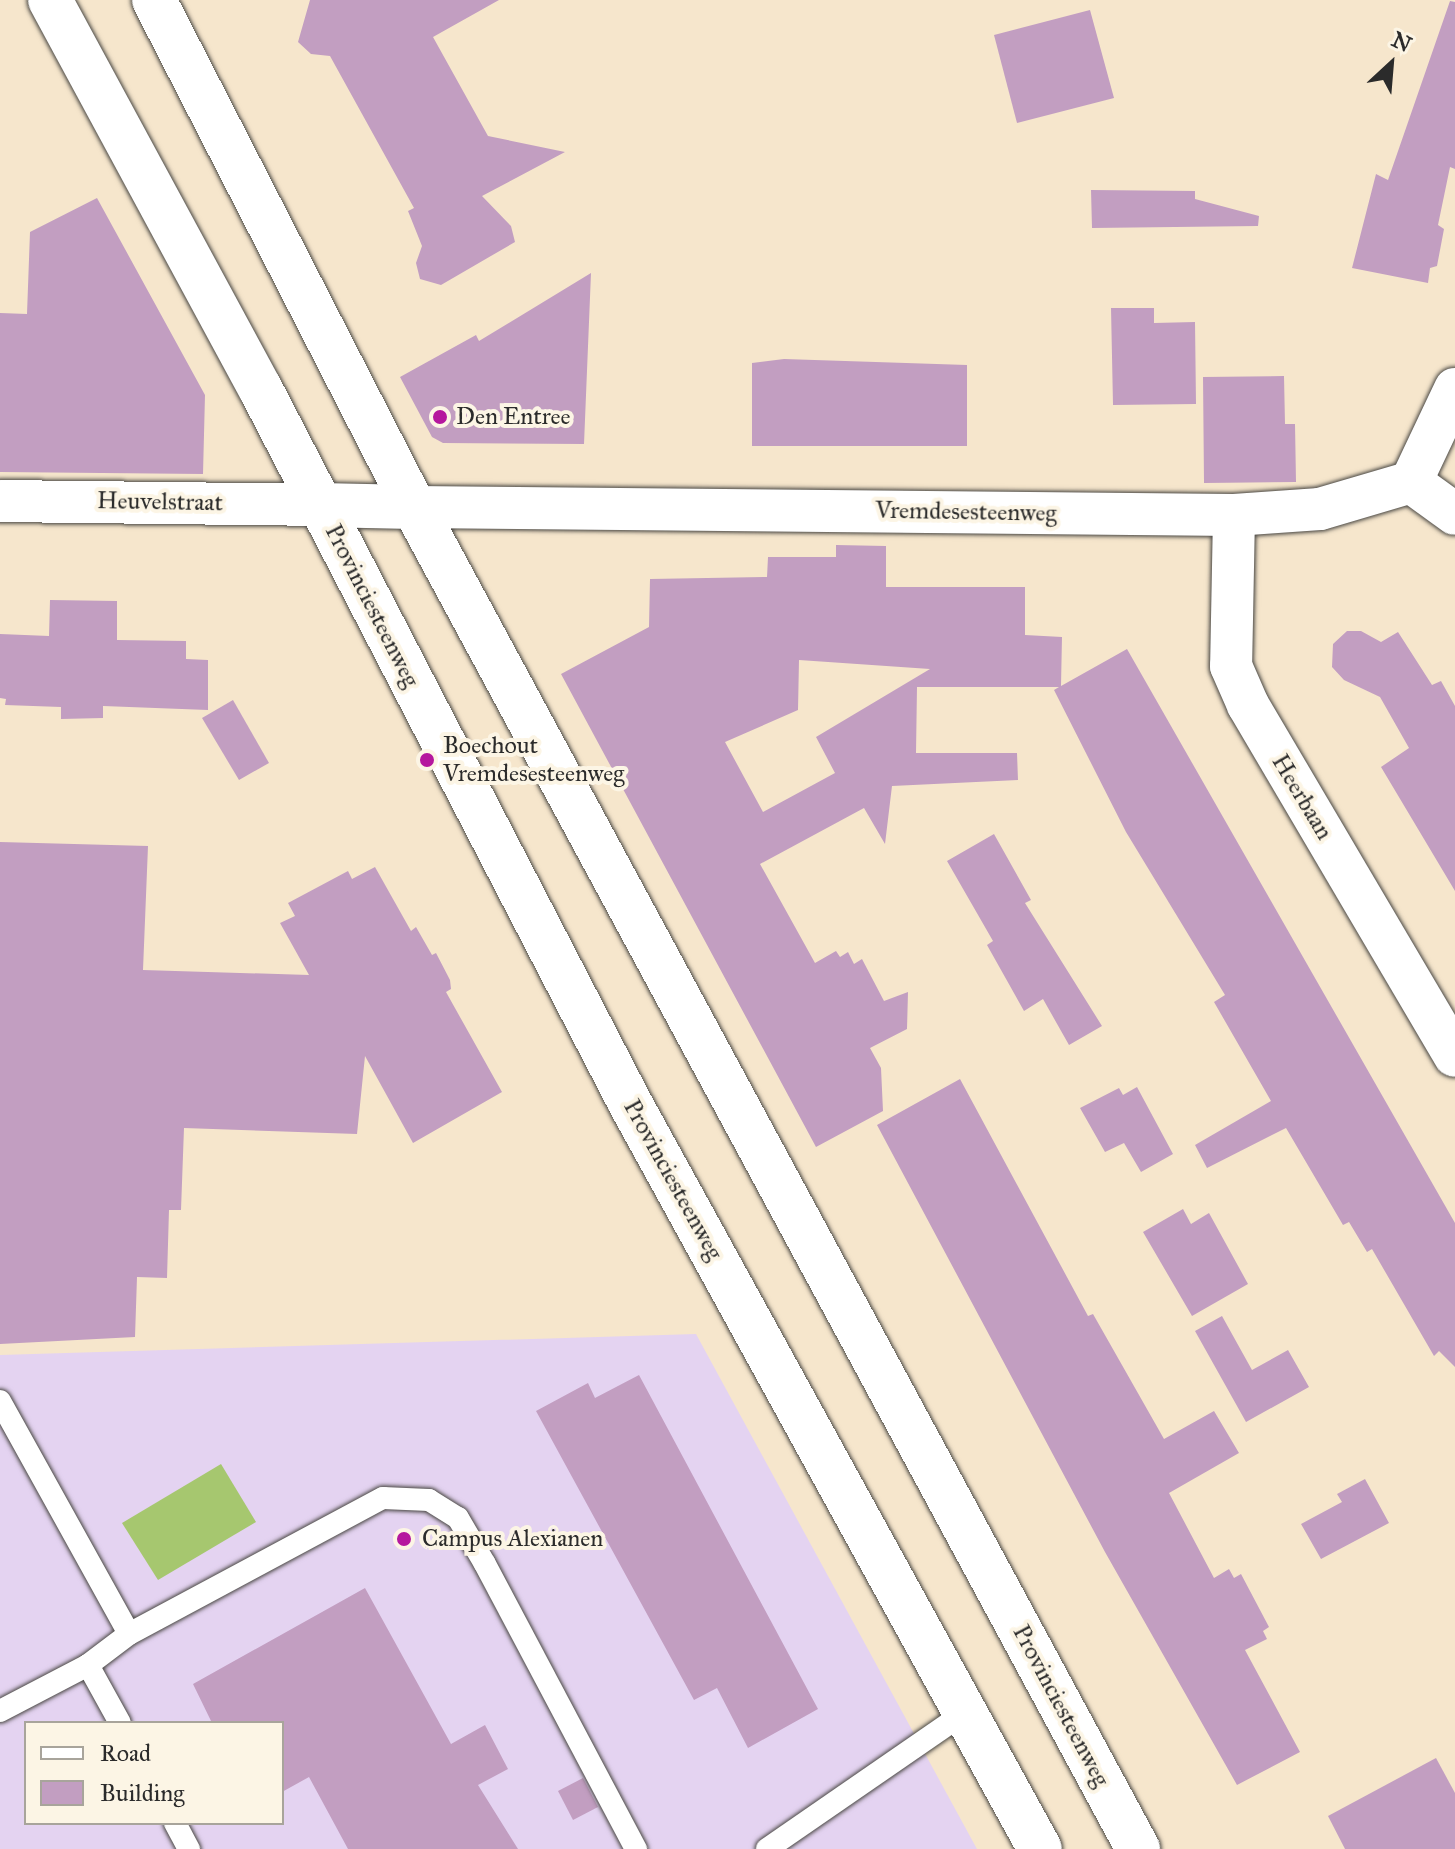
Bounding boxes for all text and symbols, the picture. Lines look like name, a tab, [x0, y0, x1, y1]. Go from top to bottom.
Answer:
north arrow	[1351, 24, 1431, 104]
text: N	[1387, 26, 1416, 58]
place label: Den Entree	[456, 403, 570, 431]
marker: Den Entree	[431, 408, 449, 426]
street label: Heuvelstraat	[97, 487, 223, 517]
street label: Vremdesesteenweg	[875, 496, 1057, 528]
street label: Provinciesteenweg	[319, 520, 425, 692]
place label: Boechout Vremdesesteenweg	[443, 732, 624, 788]
street label: Heerbaan	[1265, 749, 1339, 845]
marker: Boechout Vremdesesteenweg	[418, 751, 436, 769]
street label: Provinciesteenweg	[617, 1095, 729, 1265]
place label: Campus Alexianen	[422, 1525, 603, 1553]
marker: Campus Alexianen	[393, 1528, 415, 1550]
street label: Provinciesteenweg	[1006, 1620, 1116, 1792]
legend	[24, 1721, 284, 1825]
text: Road	[100, 1738, 151, 1768]
text: Building	[100, 1778, 185, 1808]

